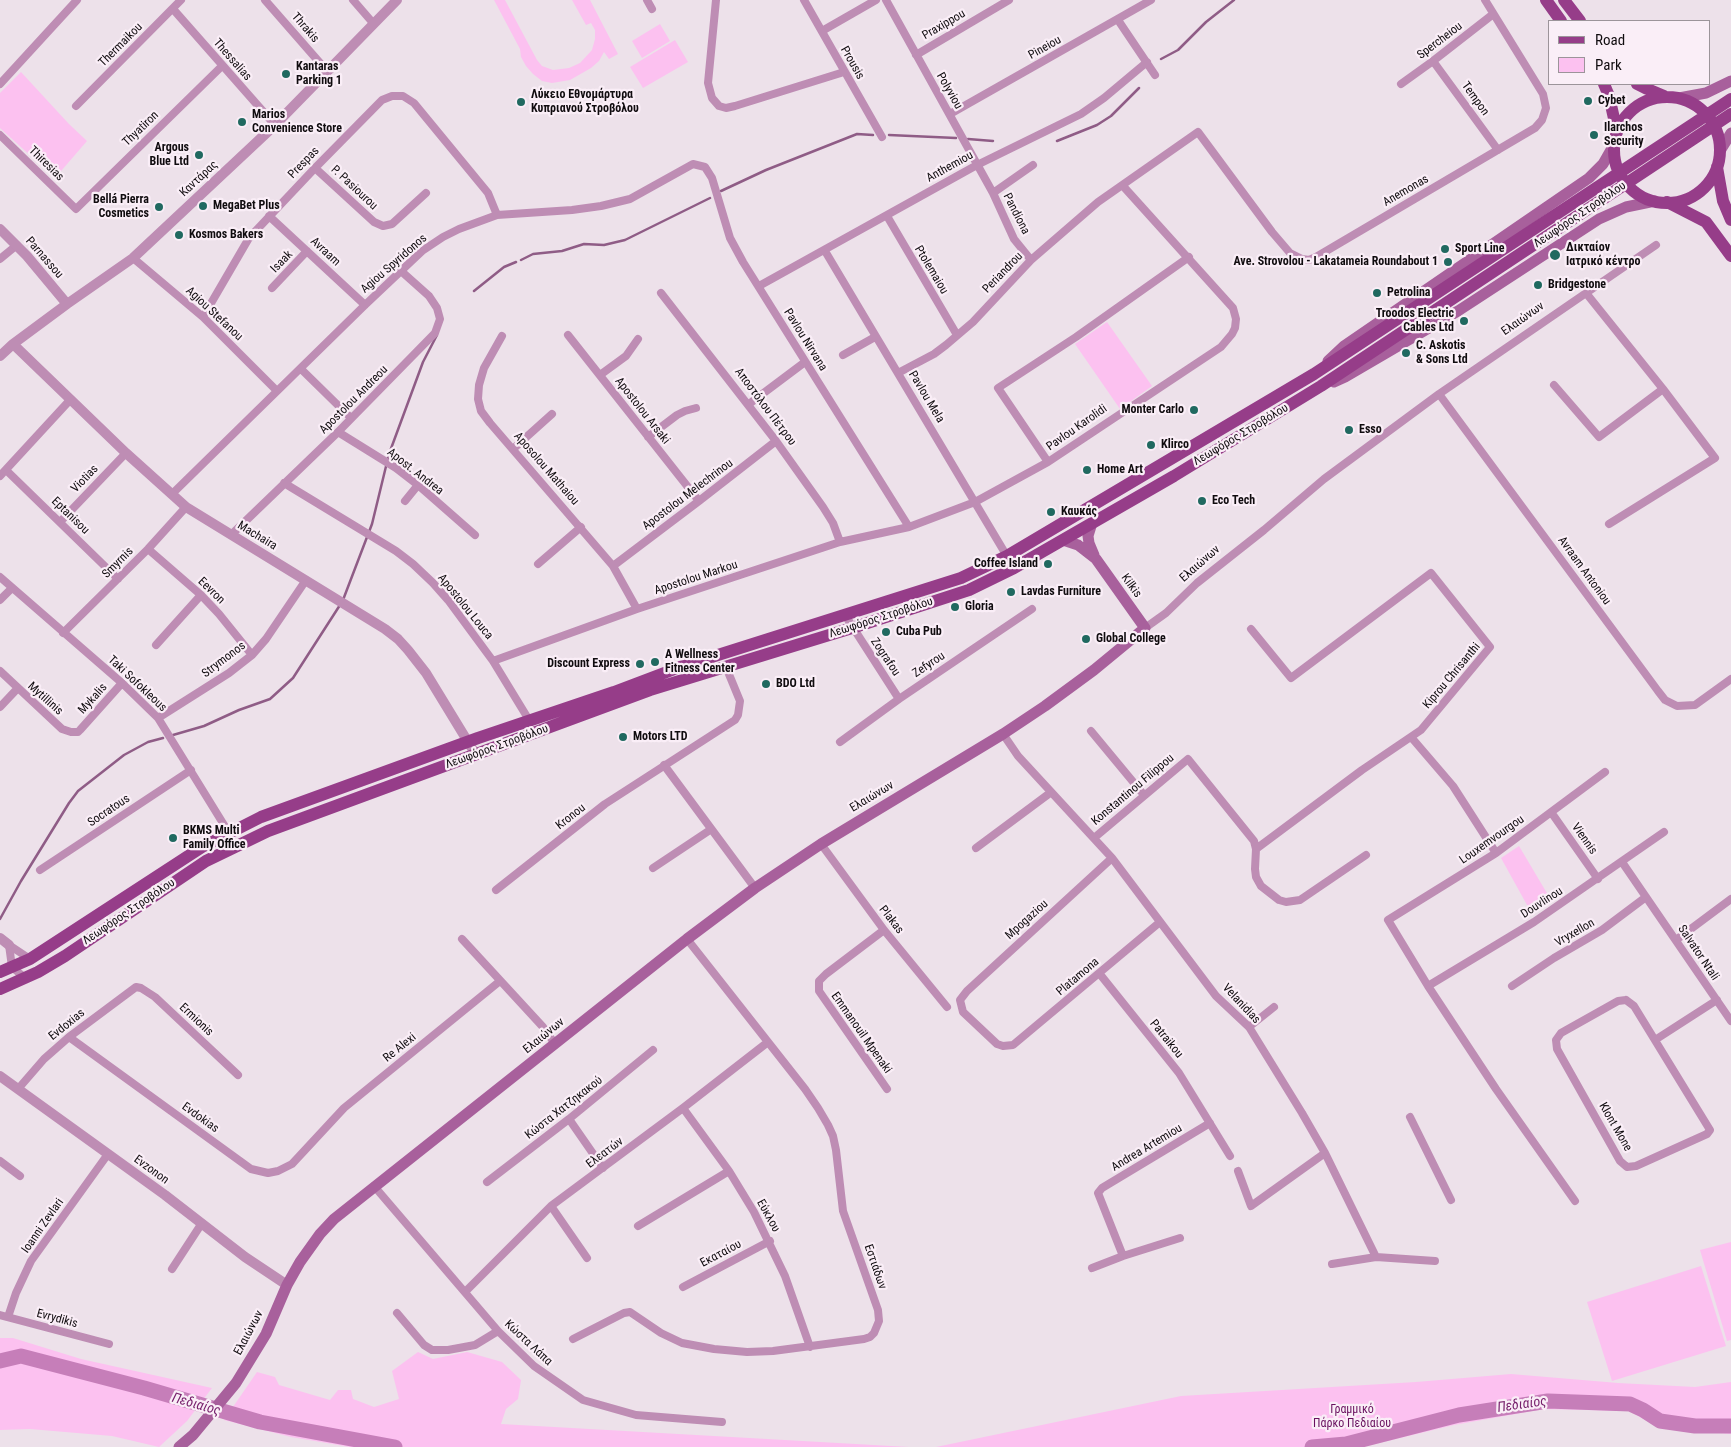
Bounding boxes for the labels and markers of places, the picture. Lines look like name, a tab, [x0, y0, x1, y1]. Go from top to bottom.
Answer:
place label: Kantaras Parking 1	[296, 60, 342, 88]
marker: Kantaras Parking 1	[280, 68, 292, 80]
place label: Λύκειο Εθνομάρτυρα Κυπριανού Στροβόλου	[531, 88, 639, 116]
place label: Cybet	[1598, 94, 1626, 108]
marker: Cybet	[1582, 95, 1594, 107]
marker: Λύκειο Εθνομάρτυρα Κυπριανού Στροβόλου	[515, 96, 527, 108]
place label: Marios Convenience Store	[252, 108, 342, 136]
marker: Marios Convenience Store	[236, 116, 248, 128]
place label: Ilarchos Security	[1604, 121, 1644, 149]
marker: Ilarchos Security	[1588, 129, 1600, 141]
place label: Argous Blue Ltd	[149, 141, 189, 169]
marker: Argous Blue Ltd	[193, 149, 205, 161]
place label: Bellá Pierra Cosmetics	[93, 193, 149, 221]
place label: MegaBet Plus	[213, 199, 280, 213]
marker: MegaBet Plus	[197, 200, 209, 212]
marker: Bellá Pierra Cosmetics	[153, 201, 165, 213]
place label: Kosmos Bakers	[189, 228, 263, 242]
marker: Kosmos Bakers	[173, 229, 185, 241]
place label: Δικταίον Ιατρικό κέντρο	[1566, 241, 1641, 269]
place label: Sport Line	[1455, 242, 1505, 256]
marker: Sport Line	[1439, 243, 1451, 255]
marker: Δικταίον Ιατρικό κέντρο	[1548, 248, 1562, 262]
place label: Ave. Strovolou - Lakatameia Roundabout 1	[1233, 255, 1438, 269]
marker: Ave. Strovolou - Lakatameia Roundabout 1	[1442, 256, 1454, 268]
place label: Bridgestone	[1548, 278, 1606, 292]
marker: Bridgestone	[1532, 279, 1544, 291]
place label: Petrolina	[1387, 286, 1431, 300]
marker: Petrolina	[1371, 287, 1383, 299]
place label: Troodos Electric Cables Ltd	[1376, 307, 1454, 335]
marker: Troodos Electric Cables Ltd	[1458, 315, 1470, 327]
place label: C. Askotis & Sons Ltd	[1416, 339, 1468, 367]
marker: C. Askotis & Sons Ltd	[1400, 347, 1412, 359]
place label: Monter Carlo	[1121, 403, 1184, 417]
marker: Monter Carlo	[1188, 404, 1200, 416]
place label: Esso	[1359, 423, 1382, 437]
marker: Esso	[1343, 424, 1355, 436]
place label: Klirco	[1161, 438, 1189, 452]
marker: Klirco	[1145, 439, 1157, 451]
place label: Home Art	[1097, 463, 1143, 477]
marker: Home Art	[1081, 464, 1093, 476]
place label: Eco Tech	[1212, 494, 1255, 508]
marker: Eco Tech	[1196, 495, 1208, 507]
place label: Καυκάς	[1061, 505, 1097, 519]
marker: Καυκάς	[1045, 506, 1057, 518]
place label: Coffee Island	[974, 557, 1038, 571]
marker: Coffee Island	[1042, 558, 1054, 570]
place label: Lavdas Furniture	[1021, 585, 1101, 599]
marker: Lavdas Furniture	[1005, 586, 1017, 598]
place label: Gloria	[965, 600, 994, 614]
marker: Gloria	[949, 601, 961, 613]
place label: Cuba Pub	[896, 625, 942, 639]
marker: Cuba Pub	[880, 626, 892, 638]
place label: Global College	[1096, 632, 1166, 646]
marker: Global College	[1080, 633, 1092, 645]
place label: A Wellness Fitness Center	[665, 648, 735, 676]
marker: A Wellness Fitness Center	[649, 656, 661, 668]
place label: Discount Express	[547, 657, 630, 671]
marker: Discount Express	[634, 658, 646, 670]
place label: BDO Ltd	[776, 677, 815, 691]
marker: BDO Ltd	[760, 678, 772, 690]
place label: Motors LTD	[633, 730, 688, 744]
marker: Motors LTD	[617, 731, 629, 743]
place label: BKMS Multi Family Office	[183, 824, 246, 852]
marker: BKMS Multi Family Office	[167, 832, 179, 844]

